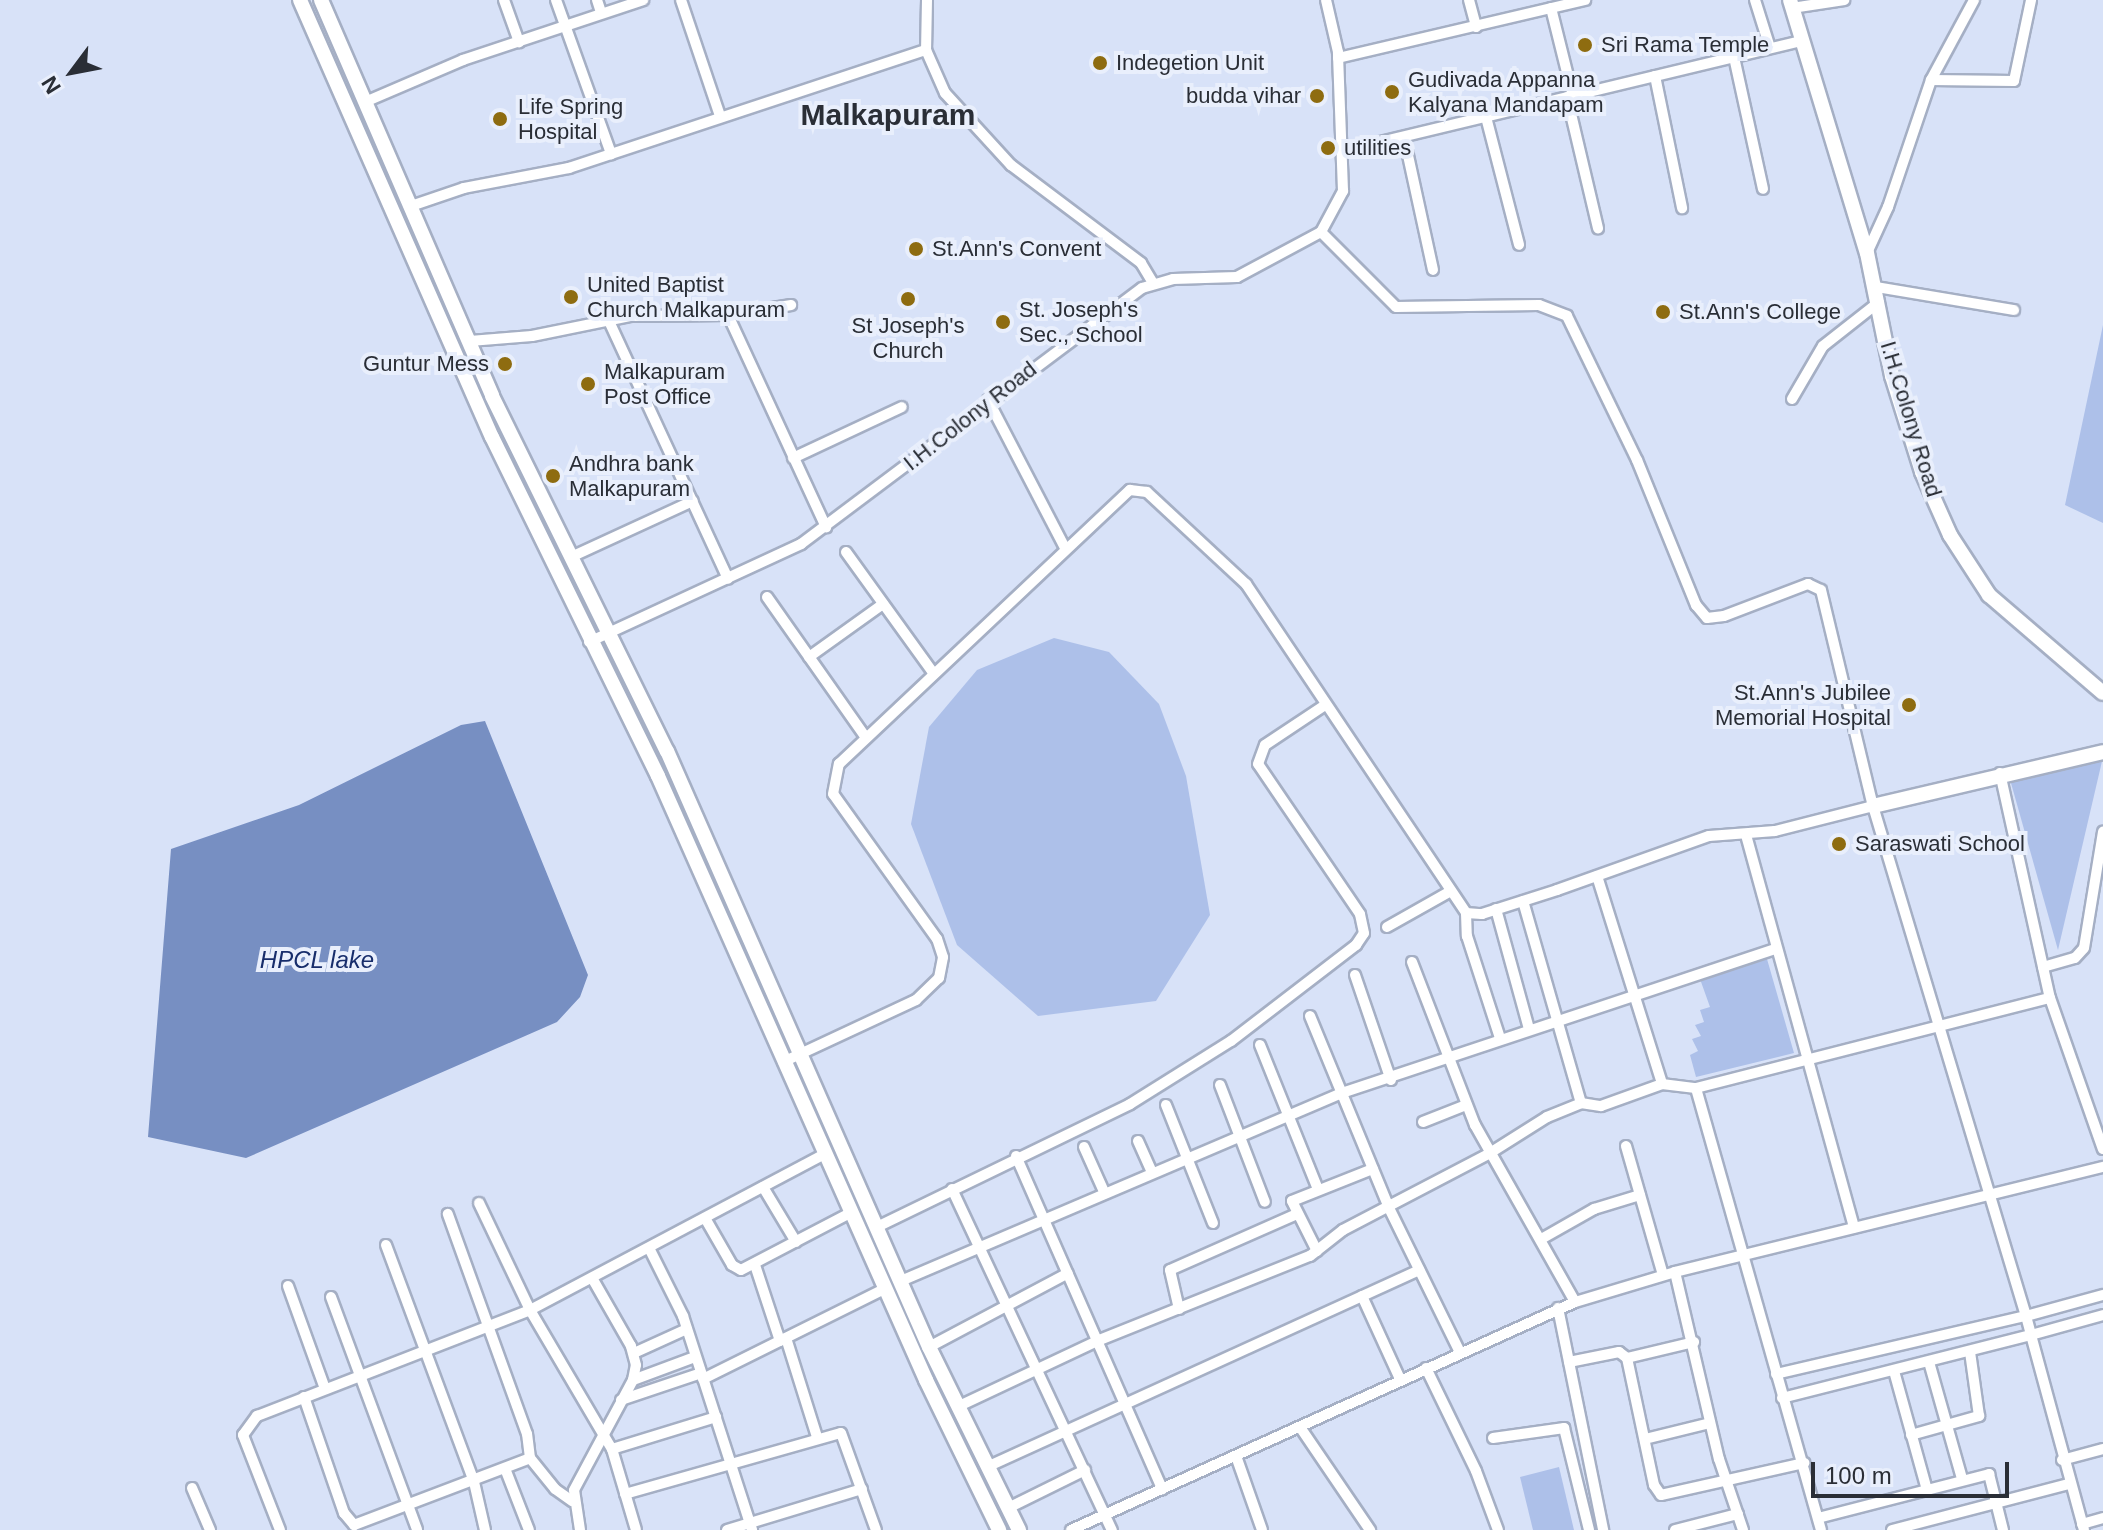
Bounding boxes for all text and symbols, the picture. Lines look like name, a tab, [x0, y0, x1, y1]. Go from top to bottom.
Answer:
north arrow	[32, 32, 112, 112]
place label: Sri Rama Temple	[1601, 32, 1770, 58]
marker: Sri Rama Temple	[1576, 36, 1594, 54]
place label: Indegetion Unit	[1116, 50, 1264, 76]
marker: Indegetion Unit	[1091, 54, 1109, 72]
place label: Gudivada Appanna Kalyana Mandapam	[1408, 66, 1604, 118]
text: N	[36, 72, 66, 98]
place label: budda vihar	[1186, 83, 1301, 109]
marker: Gudivada Appanna Kalyana Mandapam	[1383, 83, 1401, 101]
marker: budda vihar	[1308, 87, 1326, 105]
place label: Life Spring Hospital	[518, 93, 623, 144]
district label: Malkapuram	[800, 97, 976, 133]
marker: Life Spring Hospital	[489, 108, 511, 130]
place label: utilities	[1344, 135, 1411, 161]
marker: utilities	[1319, 139, 1337, 157]
place label: St.Ann's Convent	[932, 236, 1101, 262]
marker: St.Ann's Convent	[907, 240, 925, 258]
place label: United Baptist Church Malkapuram	[587, 271, 785, 322]
marker: United Baptist Church Malkapuram	[562, 288, 580, 306]
marker: St Joseph's Church	[899, 290, 917, 308]
place label: St. Joseph's Sec., School	[1019, 296, 1143, 348]
place label: St.Ann's College	[1679, 299, 1841, 325]
marker: St.Ann's College	[1654, 303, 1672, 321]
place label: St Joseph's Church	[851, 312, 965, 364]
marker: St. Joseph's Sec., School	[994, 313, 1012, 331]
street label: I.H.Colony Road	[1875, 338, 1947, 500]
place label: Guntur Mess	[363, 351, 489, 377]
marker: Guntur Mess	[496, 355, 514, 373]
street label: I.H.Colony Road	[898, 356, 1042, 476]
place label: Malkapuram Post Office	[604, 358, 725, 410]
marker: Malkapuram Post Office	[579, 375, 597, 393]
place label: Andhra bank Malkapuram	[569, 450, 694, 502]
marker: Andhra bank Malkapuram	[544, 467, 562, 485]
place label: St.Ann's Jubilee Memorial Hospital	[1715, 679, 1891, 730]
marker: St.Ann's Jubilee Memorial Hospital	[1898, 694, 1920, 716]
place label: Saraswati School	[1855, 831, 2025, 857]
marker: Saraswati School	[1830, 835, 1848, 853]
water label: HPCL lake	[260, 946, 374, 974]
scale bar	[1815, 1446, 2013, 1496]
text: 100 m	[1825, 1462, 1892, 1489]

